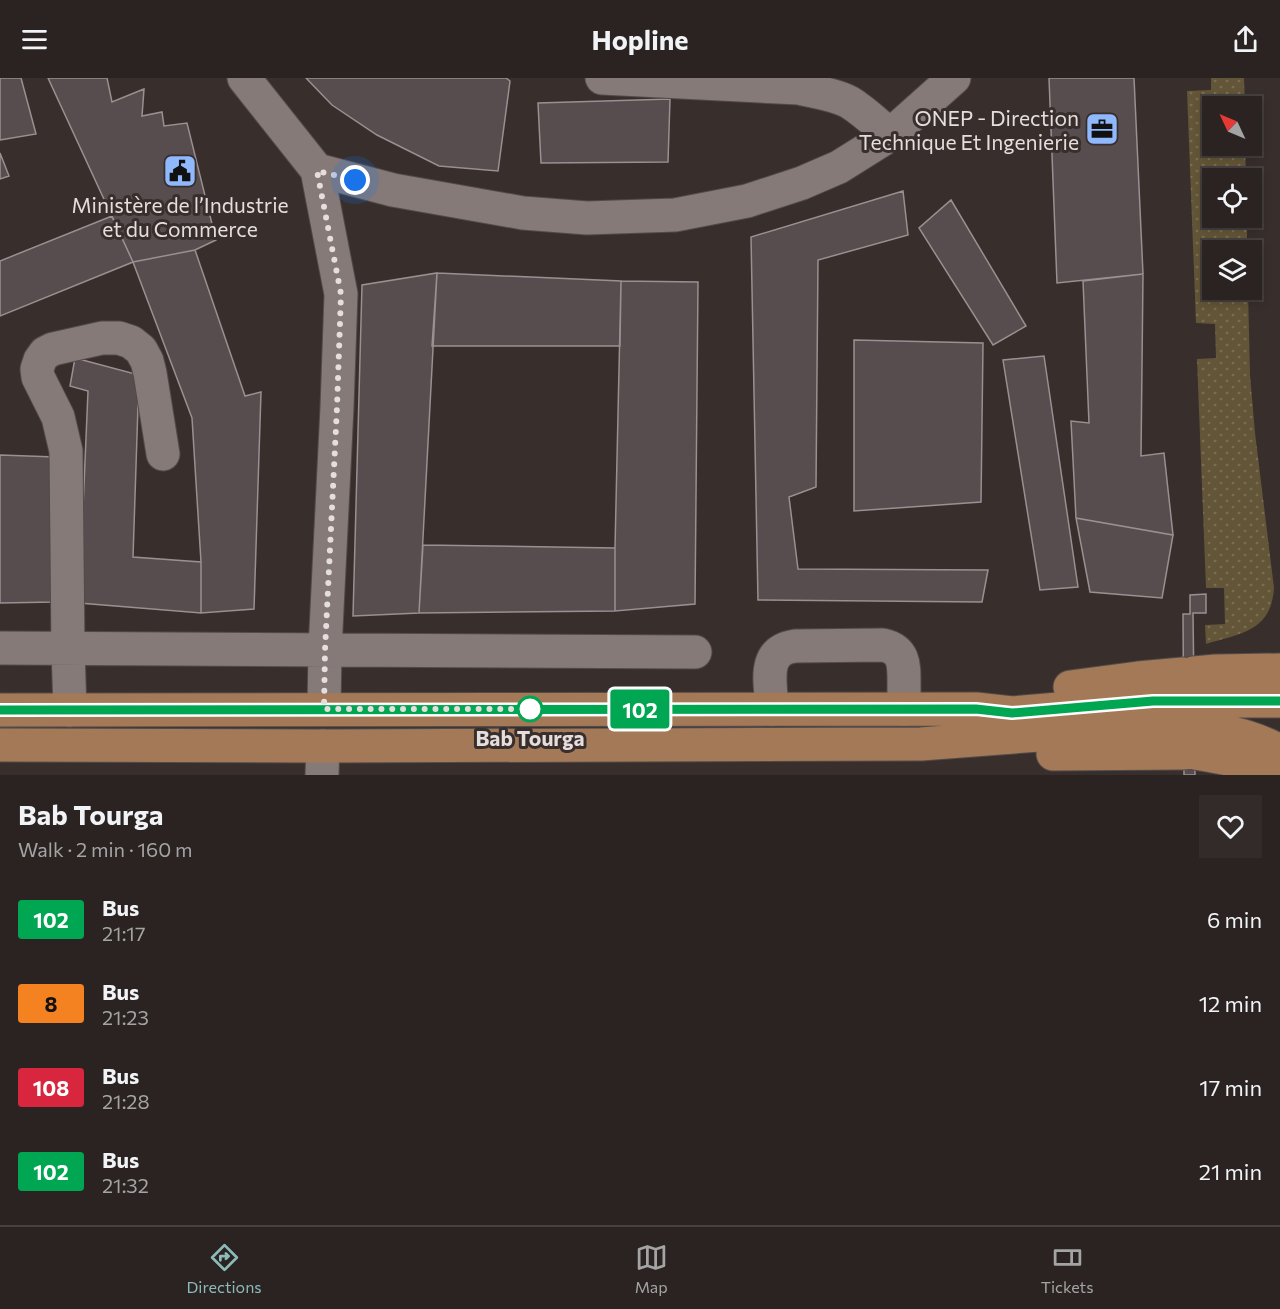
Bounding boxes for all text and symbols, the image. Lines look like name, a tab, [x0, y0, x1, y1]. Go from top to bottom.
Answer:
icon: menu	[18, 23, 51, 56]
text: Hopline	[591, 23, 689, 56]
icon: share	[1229, 23, 1262, 56]
north arrow	[1202, 96, 1262, 156]
map controls	[1202, 96, 1262, 300]
place label: ONEP - Direction Technique Et Ingenierie	[859, 105, 1079, 154]
office icon: ONEP - Direction Technique Et Ingenierie	[1084, 111, 1120, 147]
public building icon: Ministère de l’Industrie et du Commerce	[162, 153, 198, 189]
your location	[340, 165, 370, 195]
button: locate	[1202, 168, 1262, 228]
place label: Ministère de l’Industrie et du Commerce	[71, 192, 289, 241]
button: layers	[1202, 240, 1262, 300]
line badge: 102	[606, 690, 674, 728]
marker: Bab Tourga	[517, 696, 543, 722]
text: 102	[622, 697, 658, 722]
place label: Bab Tourga	[475, 725, 585, 750]
button: heart	[1199, 795, 1262, 858]
text: Bab Tourga	[18, 797, 164, 831]
text: Walk · 2 min · 160 m	[18, 837, 192, 861]
text: Bus	[102, 894, 139, 921]
text: 6 min	[1207, 906, 1262, 933]
text: 102	[33, 907, 69, 932]
text: 21:17	[102, 921, 145, 945]
text: Bus	[102, 978, 139, 1005]
text: 12 min	[1199, 990, 1262, 1017]
text: 8	[45, 991, 58, 1016]
text: 21:23	[102, 1005, 149, 1029]
text: Bus	[102, 1062, 139, 1089]
text: 17 min	[1199, 1074, 1262, 1101]
text: 108	[33, 1075, 69, 1100]
text: 21:28	[102, 1089, 150, 1113]
text: Bus	[102, 1146, 139, 1173]
text: 21 min	[1199, 1158, 1262, 1185]
text: 102	[33, 1159, 69, 1184]
text: 21:32	[102, 1173, 149, 1197]
tab: Directions	[187, 1241, 262, 1296]
tab: Map	[635, 1241, 668, 1296]
tab: Tickets	[1041, 1241, 1093, 1296]

